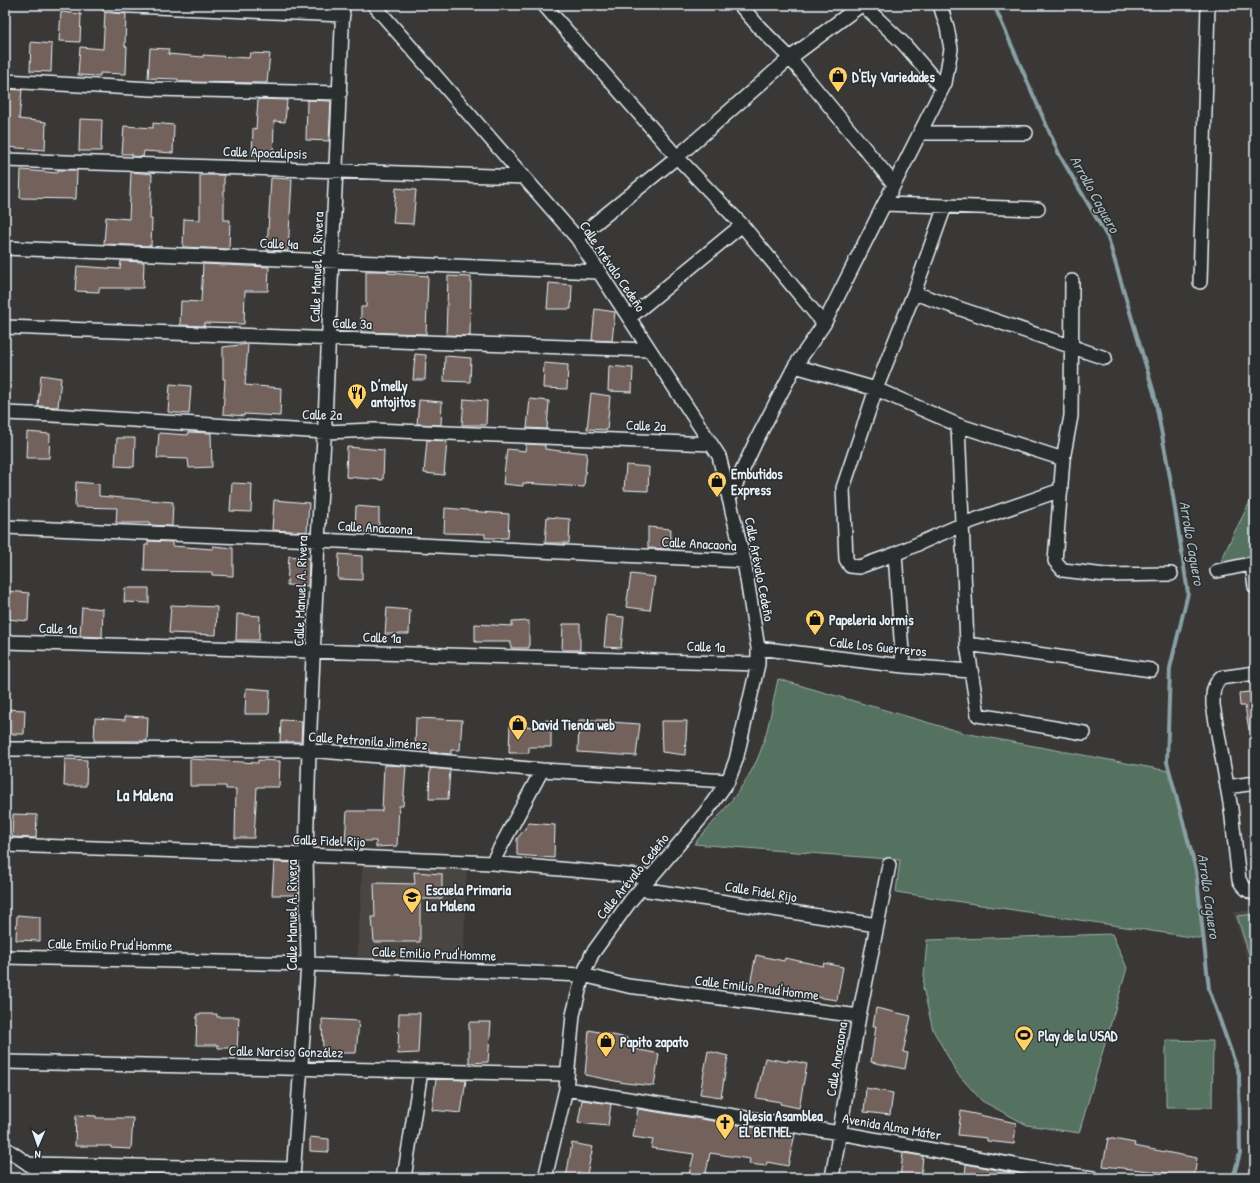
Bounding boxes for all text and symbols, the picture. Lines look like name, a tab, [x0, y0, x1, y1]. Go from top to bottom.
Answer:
shop icon: D'Ely Variedades	[827, 65, 849, 93]
place label: D'Ely Variedades	[852, 67, 935, 88]
street label: Calle Apocalipsis	[223, 141, 307, 164]
water label: Arrollo Caguero	[1065, 152, 1125, 237]
street label: Calle Manuel A. Rivera	[305, 211, 327, 323]
street label: Calle Arévalo Cedeño	[576, 217, 651, 315]
street label: Calle 4a	[259, 233, 299, 253]
street label: Calle 3a	[332, 313, 373, 333]
place label: D’melly antojitos	[371, 376, 416, 412]
restaurant icon: D’melly antojitos	[346, 382, 368, 410]
street label: Calle 2a	[302, 404, 343, 424]
street label: Calle 2a	[626, 415, 667, 435]
place label: Embutidos Express	[731, 464, 783, 501]
shop icon: Embutidos Express	[706, 470, 728, 498]
water label: Arrollo Caguero	[1174, 499, 1210, 588]
street label: Calle Arévalo Cedeño	[741, 515, 779, 623]
street label: Calle Anacaona	[337, 516, 413, 538]
street label: Calle Anacaona	[661, 532, 737, 554]
street label: Calle Manuel A. Rivera	[289, 535, 311, 647]
shop icon: Papeleria Jormis	[804, 608, 826, 636]
place label: Papeleria Jormis	[829, 610, 914, 631]
street label: Calle 1a	[38, 618, 78, 638]
street label: Calle 1a	[362, 627, 402, 647]
street label: Calle Los Guerreros	[828, 631, 928, 661]
street label: Calle 1a	[686, 636, 726, 656]
shop icon: David Tienda web	[507, 713, 529, 741]
place label: David Tienda web	[532, 715, 615, 734]
street label: Calle Petronila Jiménez	[308, 726, 428, 754]
district label: La Malena	[117, 784, 174, 806]
street label: Calle Fidel Rijo	[292, 829, 366, 852]
street label: Calle Arévalo Cedeño	[591, 829, 673, 923]
water label: Arrollo Caguero	[1193, 852, 1225, 941]
street label: Calle Manuel A. Rivera	[282, 859, 301, 970]
street label: Calle Fidel Rijo	[723, 876, 799, 907]
place label: Escuela Primaria La Malena	[426, 880, 511, 915]
school or university icon: Escuela Primaria La Malena	[401, 886, 423, 914]
street label: Calle Emilio Prud'Homme	[47, 933, 173, 955]
street label: Calle Emilio Prud'Homme	[371, 941, 497, 965]
street label: Calle Emilio Prud'Homme	[694, 970, 821, 1004]
street label: Calle Anacaona	[821, 1020, 851, 1098]
sports icon: Play de la USAD	[1013, 1024, 1035, 1052]
place label: Play de la USAD	[1038, 1026, 1118, 1047]
shop icon: Papito zapato	[595, 1030, 617, 1058]
place label: Papito zapato	[620, 1032, 689, 1053]
street label: Calle Narciso González	[229, 1041, 343, 1061]
place label: Iglesia Asamblea EL BETHEL	[739, 1106, 823, 1141]
street label: Avenida Alma Máter	[841, 1108, 943, 1144]
church icon: Iglesia Asamblea EL BETHEL	[714, 1112, 736, 1140]
north arrow	[18, 1125, 58, 1165]
text: N	[34, 1148, 41, 1162]

